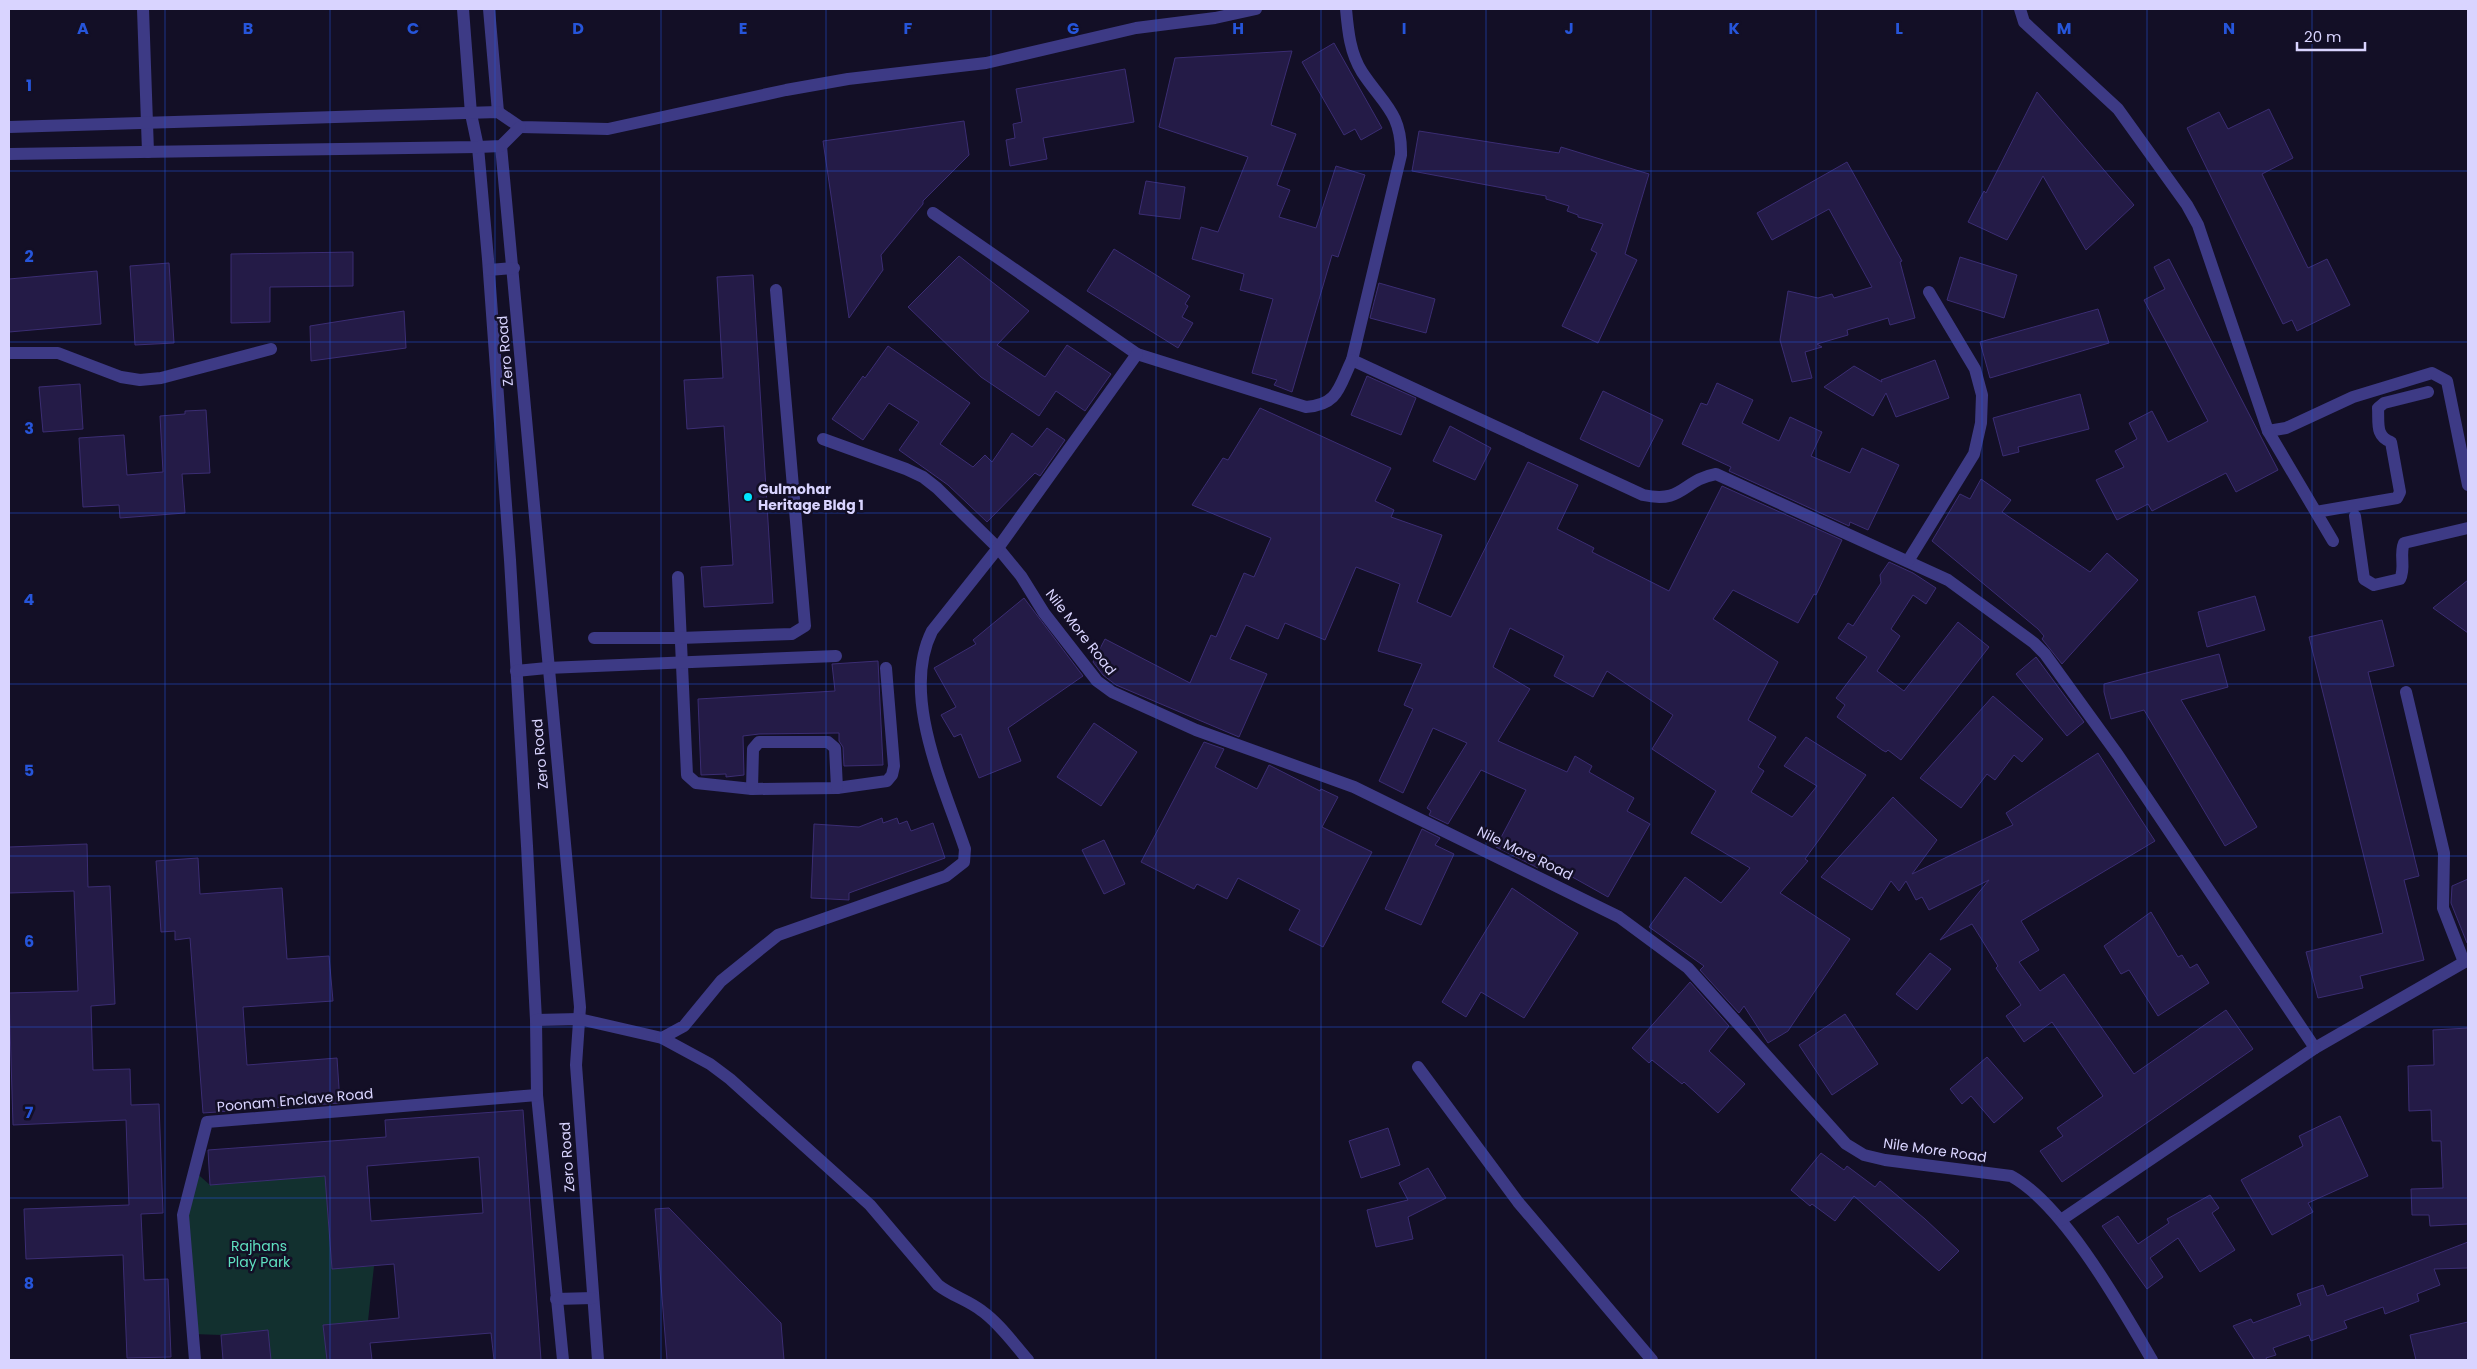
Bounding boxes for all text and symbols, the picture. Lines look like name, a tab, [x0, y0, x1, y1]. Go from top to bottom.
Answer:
text: A	[77, 17, 89, 40]
text: B	[243, 17, 253, 40]
text: C	[407, 17, 419, 40]
text: D	[572, 17, 584, 40]
text: E	[739, 17, 747, 40]
text: F	[904, 17, 913, 40]
text: G	[1067, 17, 1079, 40]
text: H	[1232, 17, 1244, 40]
text: I	[1402, 17, 1406, 40]
text: J	[1564, 17, 1574, 40]
text: K	[1728, 17, 1740, 40]
text: L	[1895, 17, 1903, 40]
text: M	[2057, 17, 2071, 40]
text: N	[2223, 17, 2235, 40]
scale bar	[2297, 20, 2364, 52]
text: 20 m	[2304, 26, 2342, 47]
text: 1	[26, 74, 32, 97]
text: 2	[24, 245, 34, 268]
street label: Zero Road	[492, 315, 518, 387]
text: 3	[24, 417, 34, 440]
place label: Gulmohar Heritage Bldg 1	[758, 479, 864, 515]
marker: Gulmohar Heritage Bldg 1	[742, 491, 754, 503]
street label: Nile More Road	[1041, 585, 1121, 679]
text: 4	[24, 588, 35, 611]
street label: Zero Road	[527, 718, 553, 790]
text: 5	[24, 759, 34, 782]
street label: Nile More Road	[1474, 821, 1576, 885]
text: 6	[24, 930, 34, 953]
street label: Poonam Enclave Road	[216, 1083, 374, 1117]
text: 7	[25, 1101, 34, 1124]
street label: Zero Road	[555, 1121, 579, 1193]
street label: Nile More Road	[1882, 1133, 1988, 1167]
park label: Rajhans Play Park	[228, 1236, 291, 1272]
text: 8	[24, 1272, 34, 1295]

